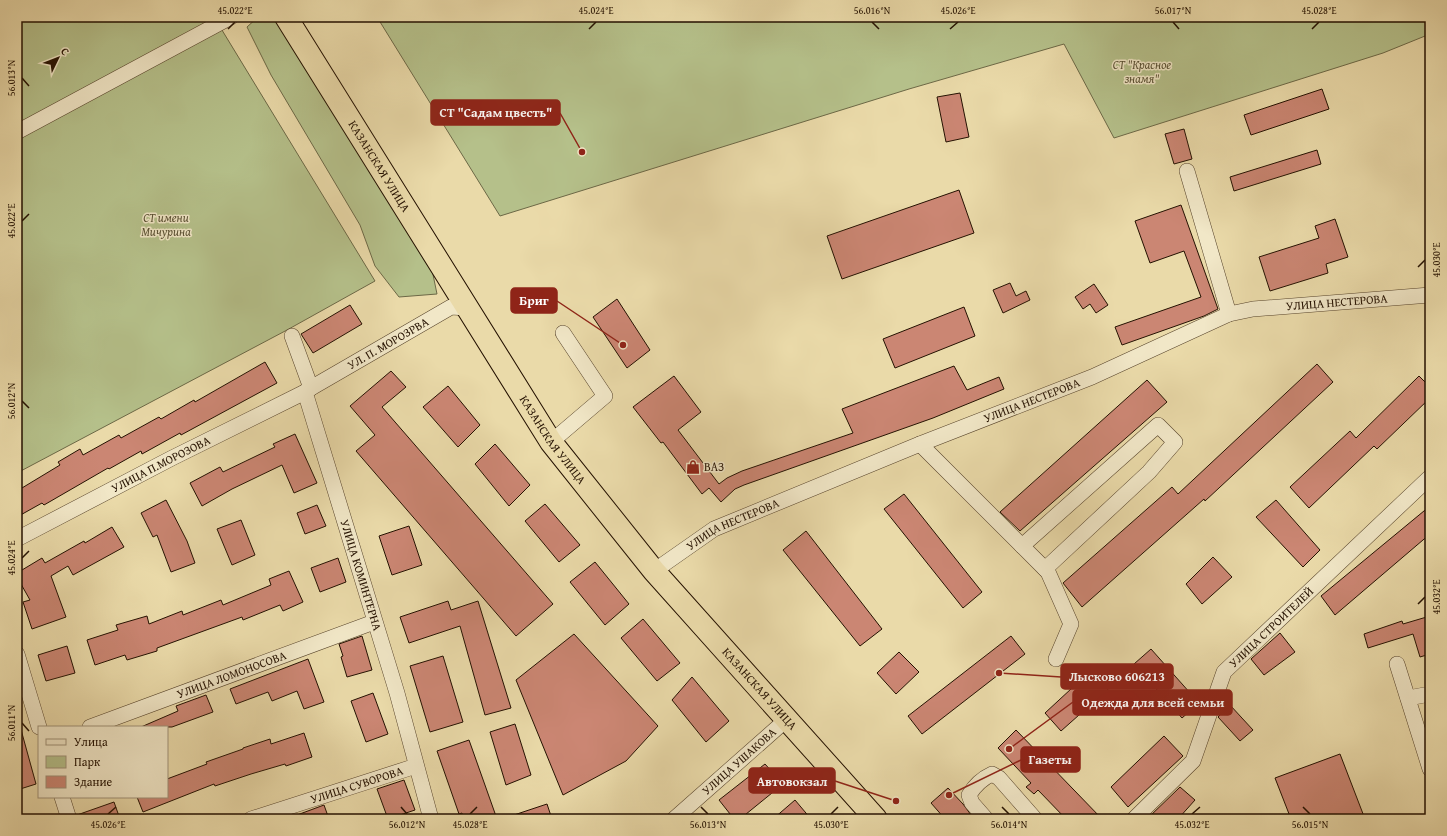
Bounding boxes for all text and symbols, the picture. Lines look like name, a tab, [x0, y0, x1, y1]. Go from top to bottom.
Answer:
text: 45.022°E	[217, 3, 253, 18]
text: 45.024°E	[578, 3, 614, 18]
text: 56.016°N	[854, 3, 891, 18]
text: 45.026°E	[940, 3, 976, 18]
text: 56.017°N	[1155, 3, 1192, 18]
text: 45.028°E	[1301, 3, 1337, 18]
north arrow	[38, 38, 78, 78]
text: С	[57, 43, 73, 59]
park label: СТ "Красное знамя"	[1113, 56, 1171, 87]
text: 56.013°N	[4, 59, 19, 96]
callout: СТ "Садам цвесть"	[431, 100, 560, 125]
text: СТ "Садам цвесть"	[440, 103, 552, 122]
street label: КАЗАНСКАЯ УЛИЦА	[345, 117, 415, 216]
text: 45.022°E	[4, 203, 19, 239]
park label: СТ имени Мичурина	[141, 209, 191, 240]
text: 45.030°E	[1429, 242, 1444, 278]
callout: Бриг	[511, 288, 557, 313]
street label: УЛИЦА НЕСТЕРОВА	[1285, 289, 1389, 314]
text: Бриг	[519, 291, 549, 310]
street label: УЛ. П. МОРОЗРВА	[344, 312, 432, 373]
street label: УЛИЦА НЕСТЕРОВА	[981, 373, 1083, 426]
text: 56.012°N	[4, 382, 19, 419]
street label: КАЗАНСКАЯ УЛИЦА	[516, 392, 591, 488]
street label: УЛИЦА П.МОРОЗОВА	[108, 431, 214, 496]
place label: ВАЗ	[704, 458, 724, 475]
shop icon: ВАЗ	[685, 459, 701, 475]
street label: УЛИЦА НЕСТЕРОВА	[682, 494, 782, 554]
street label: УЛИЦА КОМИНТЕРНА	[336, 517, 387, 633]
text: 45.024°E	[4, 540, 19, 576]
text: 45.032°E	[1429, 579, 1444, 615]
street label: УЛИЦА СТРОИТЕЛЕЙ	[1225, 583, 1317, 671]
street label: КАЗАНСКАЯ УЛИЦА	[718, 644, 802, 734]
street label: УЛИЦА ЛОМОНОСОВА	[174, 646, 289, 702]
callout: Лысково 606213	[1061, 664, 1173, 689]
text: Лысково 606213	[1069, 667, 1165, 686]
callout: Одежда для всей семьи	[1073, 690, 1232, 715]
text: Одежда для всей семьи	[1082, 693, 1225, 712]
text: 56.011°N	[4, 704, 19, 741]
street label: УЛИЦА УШАКОВА	[698, 723, 780, 799]
legend	[38, 726, 168, 798]
text: Улица	[74, 733, 108, 750]
callout: Газеты	[1021, 747, 1080, 772]
text: Газеты	[1029, 750, 1071, 769]
text: Парк	[74, 753, 101, 770]
street label: УЛИЦА СУВОРОВА	[308, 762, 406, 807]
callout: Автовокзал	[749, 768, 835, 793]
text: Автовокзал	[757, 772, 828, 791]
text: Здание	[74, 773, 113, 790]
text: 45.026°E	[90, 817, 126, 832]
text: 56.012°N	[389, 817, 426, 832]
text: 45.028°E	[452, 817, 488, 832]
text: 56.013°N	[690, 817, 727, 832]
text: 45.030°E	[813, 817, 849, 832]
text: 56.014°N	[991, 817, 1028, 832]
text: 45.032°E	[1174, 817, 1210, 832]
text: 56.015°N	[1292, 817, 1329, 832]

